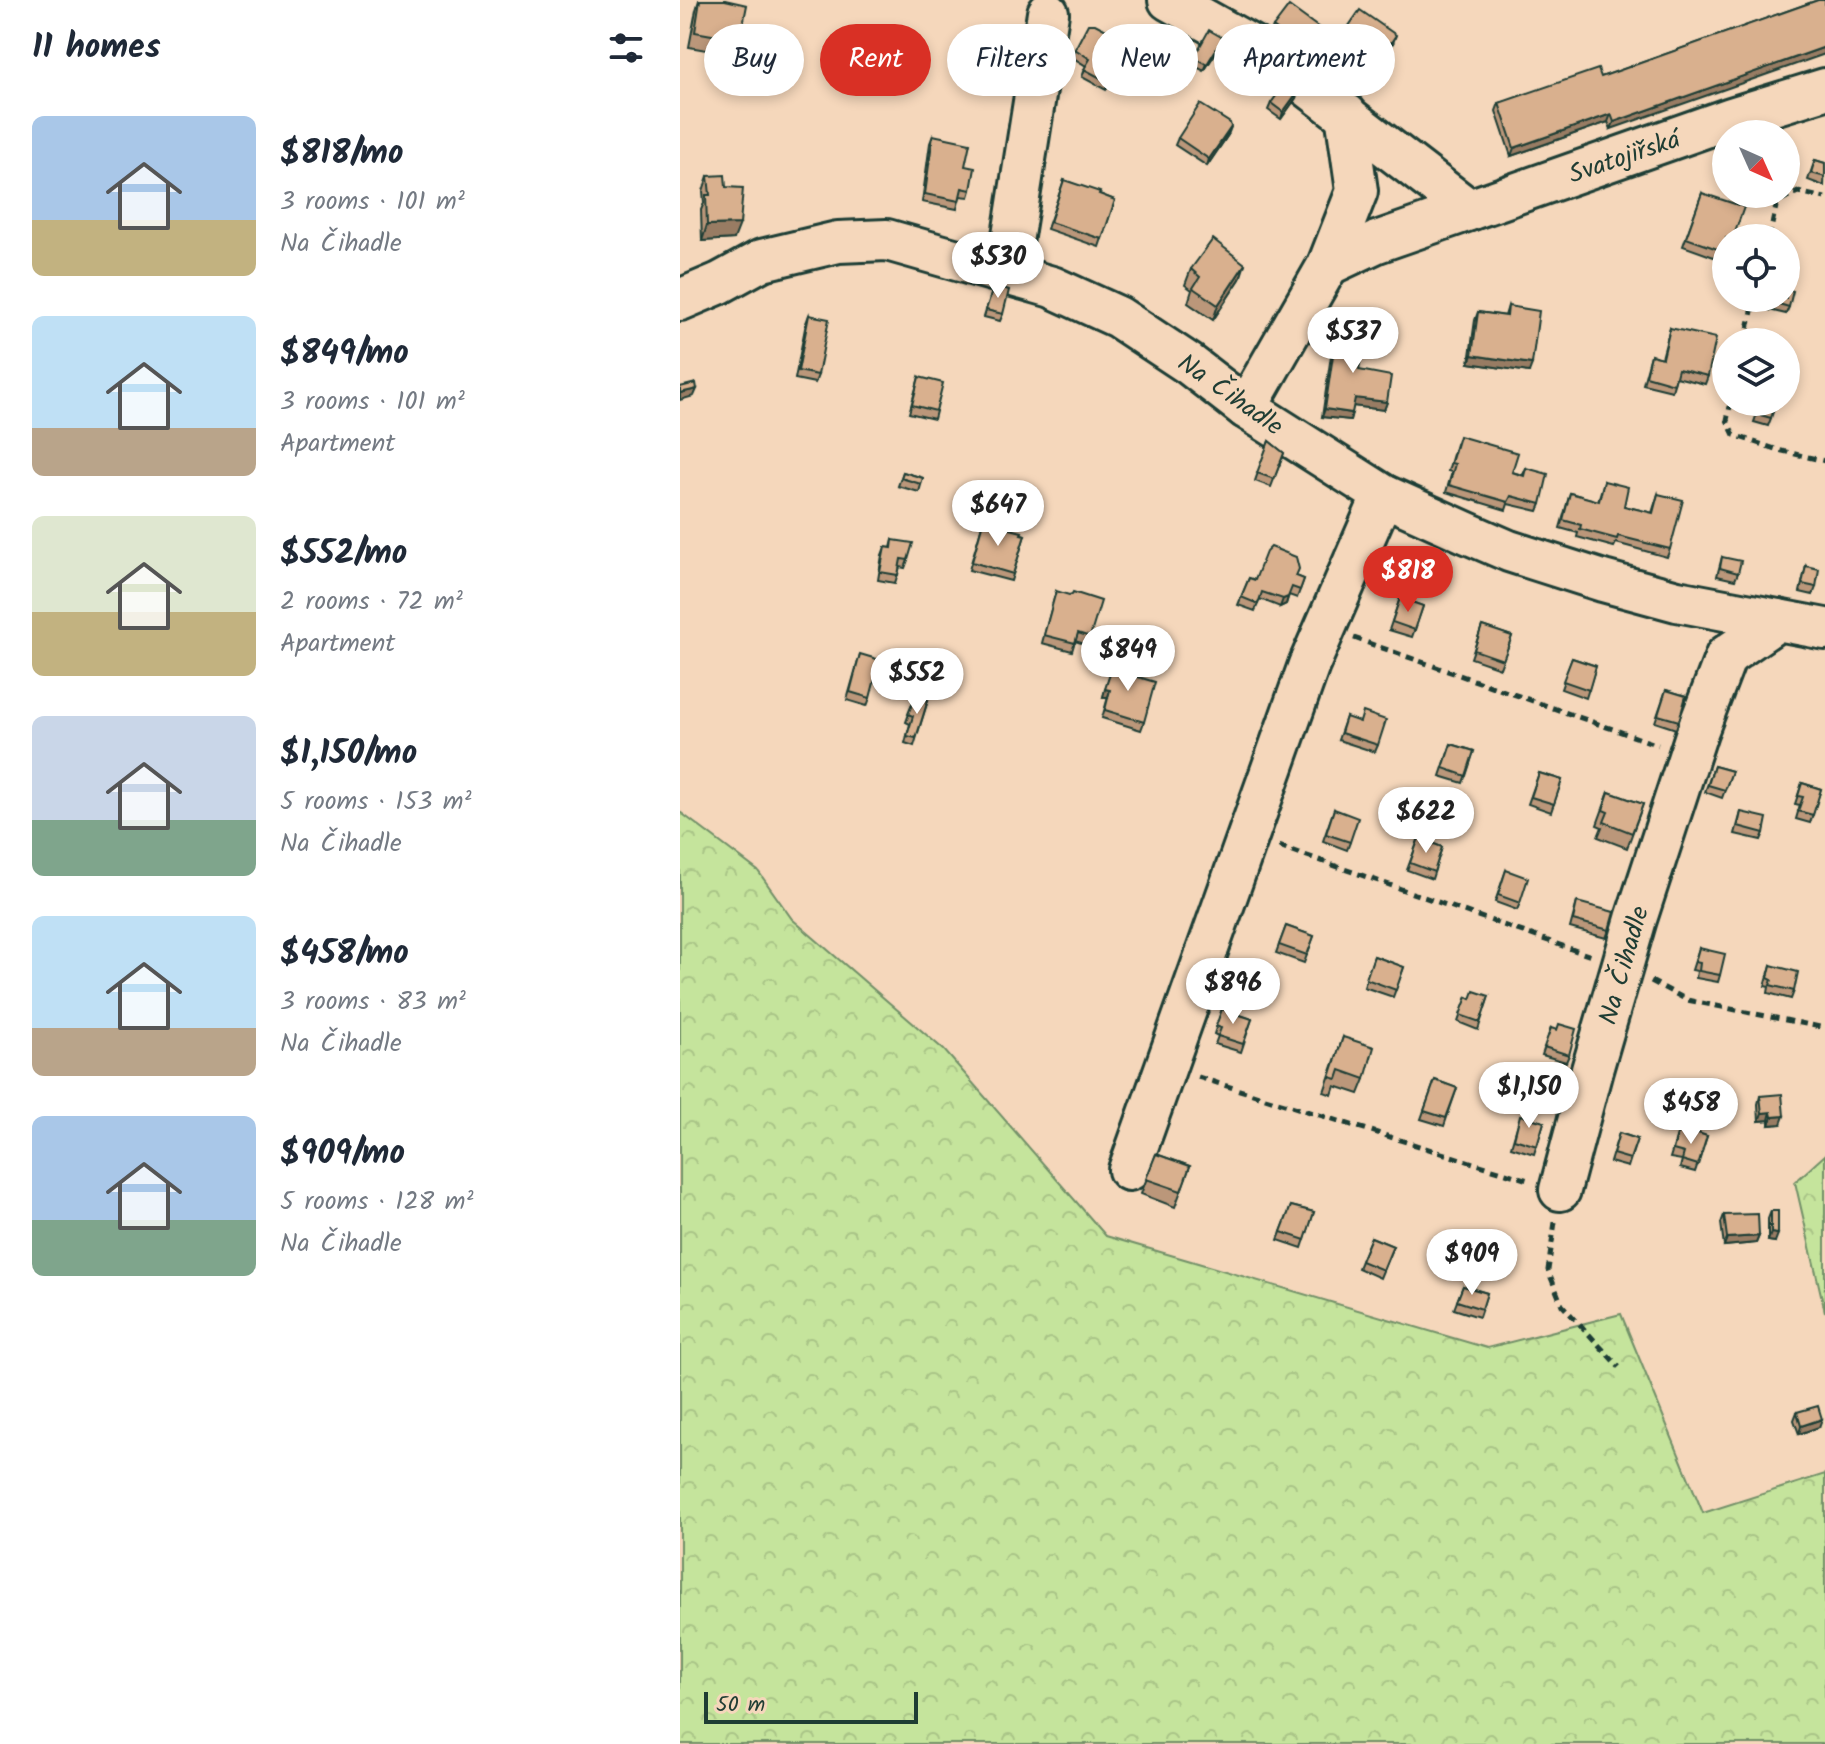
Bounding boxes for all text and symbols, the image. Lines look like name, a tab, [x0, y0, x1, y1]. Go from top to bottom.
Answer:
text: 11 homes	[32, 21, 161, 75]
chip: Buy	[704, 24, 804, 96]
chip: Rent	[820, 24, 931, 96]
chip: Filters	[947, 24, 1076, 96]
chip: New	[1092, 24, 1198, 96]
chip: Apartment	[1214, 24, 1395, 96]
icon: filters	[604, 26, 648, 70]
street label: Svatojiřská	[1563, 118, 1689, 197]
north arrow	[1712, 120, 1800, 208]
map controls	[1712, 120, 1800, 416]
text: $818/mo	[280, 127, 403, 181]
icon: home	[96, 148, 192, 244]
text: 3 rooms · 101 m²	[280, 181, 465, 223]
text: Na Čihadle	[280, 223, 402, 265]
button: locate	[1712, 224, 1800, 312]
pin: $530	[951, 232, 1045, 300]
text: $530	[970, 237, 1026, 279]
pin: $537	[1306, 307, 1400, 375]
text: $537	[1325, 312, 1381, 354]
text: $849/mo	[280, 327, 409, 381]
button: layers	[1712, 328, 1800, 416]
street label: Na Čihadle	[1168, 344, 1292, 448]
icon: home	[96, 348, 192, 444]
text: 3 rooms · 101 m²	[280, 381, 465, 423]
text: Apartment	[280, 423, 395, 465]
pin: $647	[951, 480, 1045, 548]
text: $647	[970, 485, 1026, 527]
text: $552/mo	[280, 527, 407, 581]
pin: $818	[1361, 546, 1455, 614]
icon: home	[96, 548, 192, 644]
text: $818	[1381, 551, 1435, 593]
text: 2 rooms · 72 m²	[280, 581, 463, 623]
text: Apartment	[280, 623, 395, 665]
pin: $849	[1081, 625, 1175, 693]
text: $849	[1099, 630, 1157, 672]
pin: $552	[870, 648, 964, 716]
text: $552	[889, 653, 945, 695]
text: $1,150/mo	[280, 727, 417, 781]
icon: home	[96, 748, 192, 844]
text: 5 rooms · 153 m²	[280, 781, 471, 823]
pin: $622	[1379, 787, 1473, 855]
text: $622	[1396, 792, 1456, 834]
text: Na Čihadle	[280, 823, 402, 865]
street label: Na Čihadle	[1588, 901, 1662, 1030]
text: $458/mo	[280, 927, 409, 981]
icon: home	[96, 948, 192, 1044]
pin: $896	[1186, 958, 1280, 1026]
text: $896	[1204, 963, 1262, 1005]
text: 3 rooms · 83 m²	[280, 981, 466, 1023]
text: Na Čihadle	[280, 1023, 402, 1065]
pin: $1,150	[1464, 1062, 1594, 1130]
text: $1,150	[1497, 1067, 1561, 1109]
pin: $458	[1644, 1078, 1738, 1146]
text: $458	[1662, 1083, 1720, 1125]
text: $909/mo	[280, 1127, 405, 1181]
icon: home	[96, 1148, 192, 1244]
text: 5 rooms · 128 m²	[280, 1181, 473, 1223]
text: Na Čihadle	[280, 1223, 402, 1265]
pin: $909	[1425, 1229, 1519, 1297]
text: $909	[1444, 1234, 1500, 1276]
scale bar	[704, 1688, 918, 1724]
text: 50 m	[716, 1688, 765, 1723]

